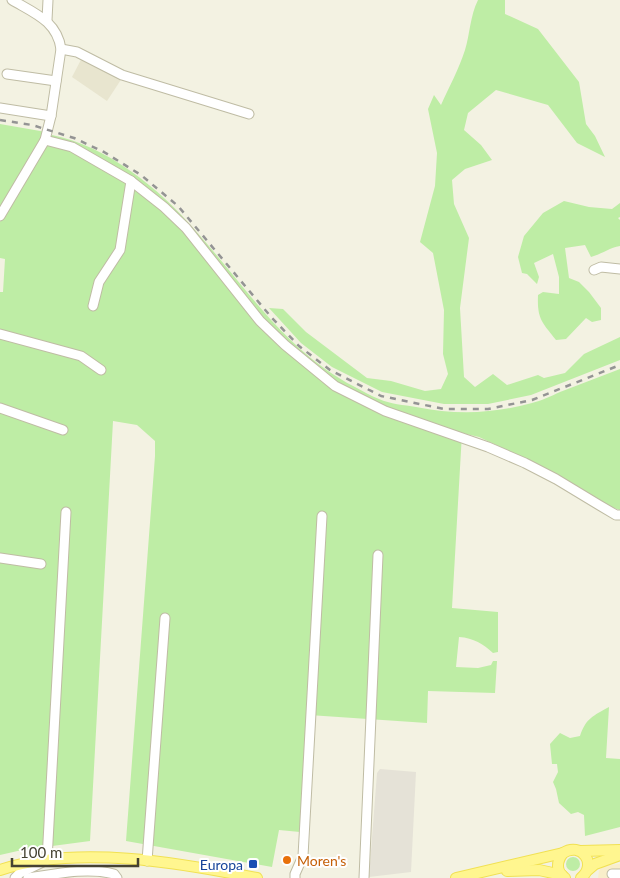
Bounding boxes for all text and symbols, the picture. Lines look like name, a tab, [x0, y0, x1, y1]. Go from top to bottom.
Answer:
scale bar	[12, 836, 139, 868]
text: 100 m	[20, 843, 62, 861]
place label: Moren's	[297, 852, 346, 869]
marker: Moren's	[281, 854, 293, 866]
place label: Europa	[200, 856, 243, 873]
marker: Europa	[247, 858, 259, 870]

